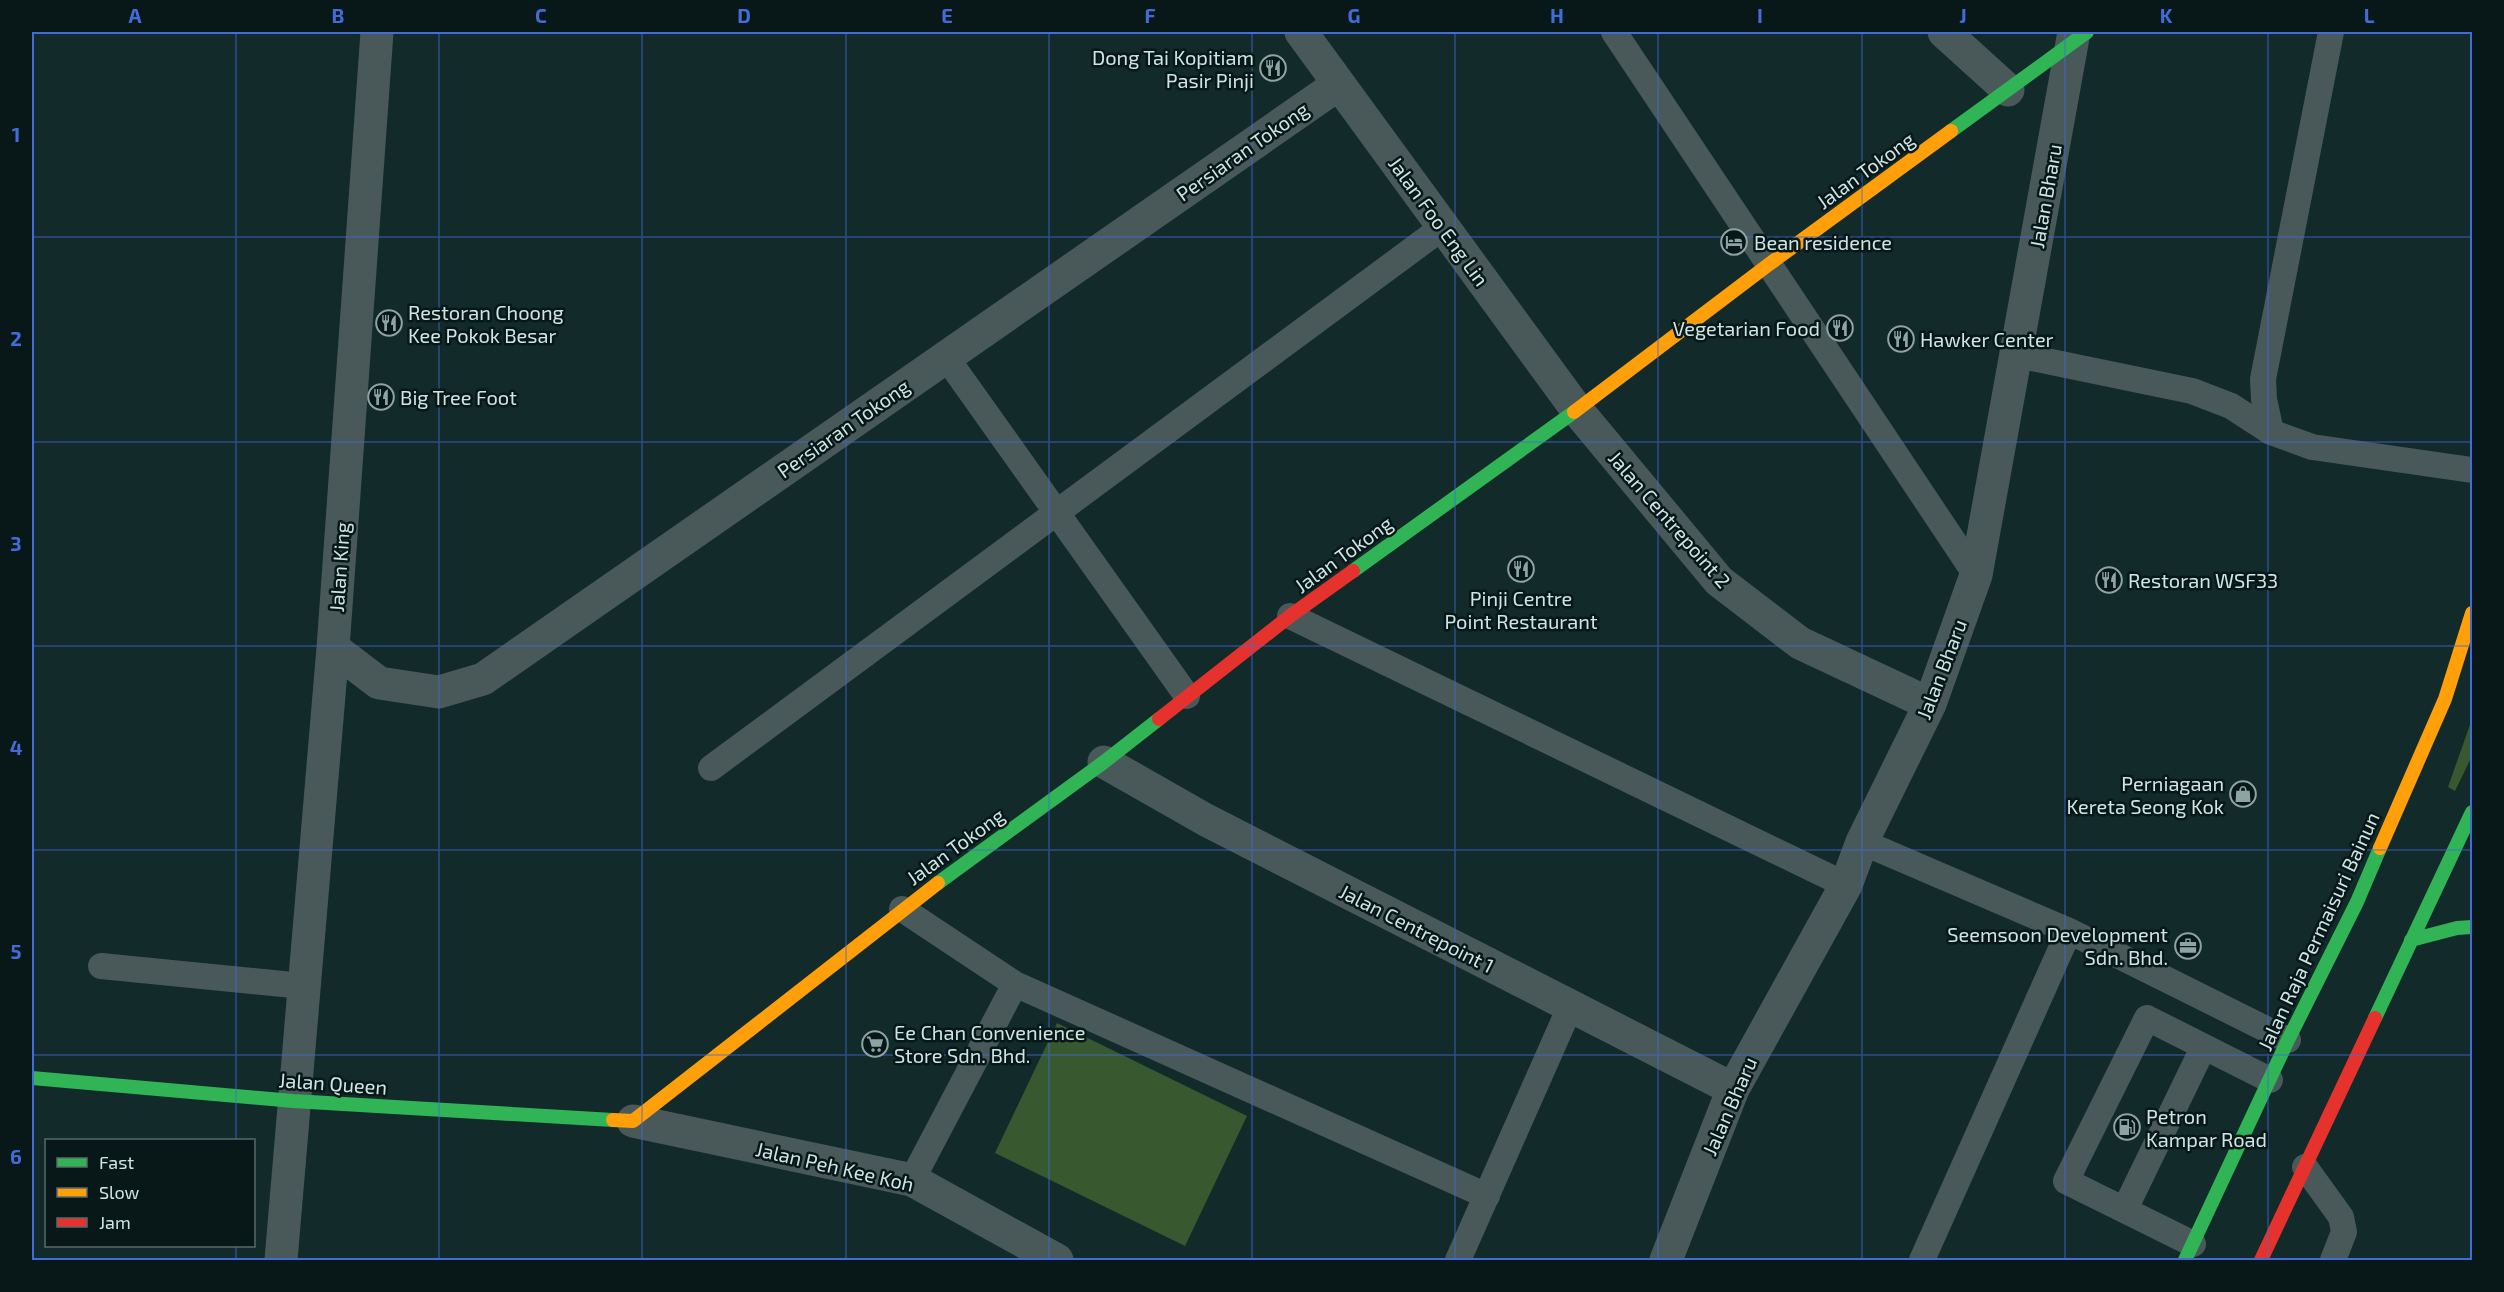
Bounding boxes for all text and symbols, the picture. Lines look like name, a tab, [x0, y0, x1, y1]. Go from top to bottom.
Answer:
text: A	[128, 3, 142, 27]
text: B	[332, 3, 344, 27]
text: C	[535, 3, 547, 27]
text: D	[737, 3, 751, 27]
text: E	[941, 3, 953, 27]
text: F	[1144, 3, 1156, 27]
text: G	[1348, 3, 1360, 27]
text: H	[1550, 3, 1564, 27]
text: I	[1757, 3, 1763, 27]
text: J	[1959, 3, 1967, 27]
text: K	[2160, 3, 2173, 27]
text: L	[2364, 3, 2375, 27]
place label: Dong Tai Kopitiam Pasir Pinji	[1092, 45, 1254, 92]
restaurant icon: Dong Tai Kopitiam Pasir Pinji	[1258, 53, 1288, 83]
street label: Persiaran Tokong	[1171, 96, 1313, 206]
text: 1	[12, 122, 20, 146]
street label: Jalan Tokong	[1811, 126, 1919, 214]
street label: Jalan Bharu	[2024, 142, 2066, 250]
street label: Jalan Foo Eng Lin	[1384, 152, 1494, 290]
hotel icon: Bean residence	[1719, 227, 1749, 257]
place label: Bean residence	[1754, 230, 1892, 254]
place label: Restoran Choong Kee Pokok Besar	[408, 300, 564, 347]
restaurant icon: Restoran Choong Kee Pokok Besar	[374, 308, 404, 338]
restaurant icon: Vegetarian Food	[1825, 313, 1855, 343]
place label: Vegetarian Food	[1673, 316, 1820, 340]
restaurant icon: Hawker Center	[1886, 324, 1916, 354]
text: 2	[10, 326, 22, 350]
place label: Hawker Center	[1920, 327, 2054, 351]
street label: Persiaran Tokong	[772, 373, 914, 483]
restaurant icon: Big Tree Foot	[366, 382, 396, 412]
place label: Big Tree Foot	[400, 385, 517, 409]
street label: Jalan Centrepoint 2	[1604, 446, 1736, 592]
street label: Jalan Tokong	[1289, 510, 1397, 598]
street label: Jalan King	[324, 521, 354, 613]
text: 3	[10, 531, 22, 555]
restaurant icon: Pinji Centre Point Restaurant	[1506, 554, 1536, 584]
restaurant icon: Restoran WSF33	[2094, 565, 2124, 595]
place label: Restoran WSF33	[2128, 568, 2278, 592]
place label: Pinji Centre Point Restaurant	[1444, 586, 1598, 633]
street label: Jalan Bharu	[1911, 616, 1971, 722]
text: 4	[10, 735, 23, 759]
place label: Perniagaan Kereta Seong Kok	[2066, 771, 2224, 818]
shop icon: Perniagaan Kereta Seong Kok	[2228, 779, 2258, 809]
street label: Jalan Tokong	[901, 802, 1009, 890]
street label: Jalan Raja Permaisuri Bainun	[2252, 808, 2384, 1054]
street label: Jalan Centrepoint 1	[1336, 879, 1498, 977]
place label: Seemsoon Development Sdn. Bhd.	[1947, 922, 2168, 969]
office icon: Seemsoon Development Sdn. Bhd.	[2173, 931, 2203, 961]
text: 5	[10, 939, 22, 963]
place label: Ee Chan Convenience Store Sdn. Bhd.	[894, 1020, 1085, 1067]
supermarket icon: Ee Chan Convenience Store Sdn. Bhd.	[860, 1029, 890, 1059]
street label: Jalan Bharu	[1697, 1053, 1761, 1159]
street label: Jalan Queen	[278, 1067, 388, 1099]
place label: Petron Kampar Road	[2146, 1104, 2267, 1151]
fuel station icon: Petron Kampar Road	[2112, 1112, 2142, 1142]
street label: Jalan Peh Kee Koh	[754, 1136, 916, 1196]
legend	[45, 1139, 255, 1247]
text: 6	[10, 1144, 22, 1168]
text: Fast	[99, 1151, 134, 1173]
text: Slow	[99, 1181, 140, 1203]
text: Jam	[99, 1211, 131, 1233]

